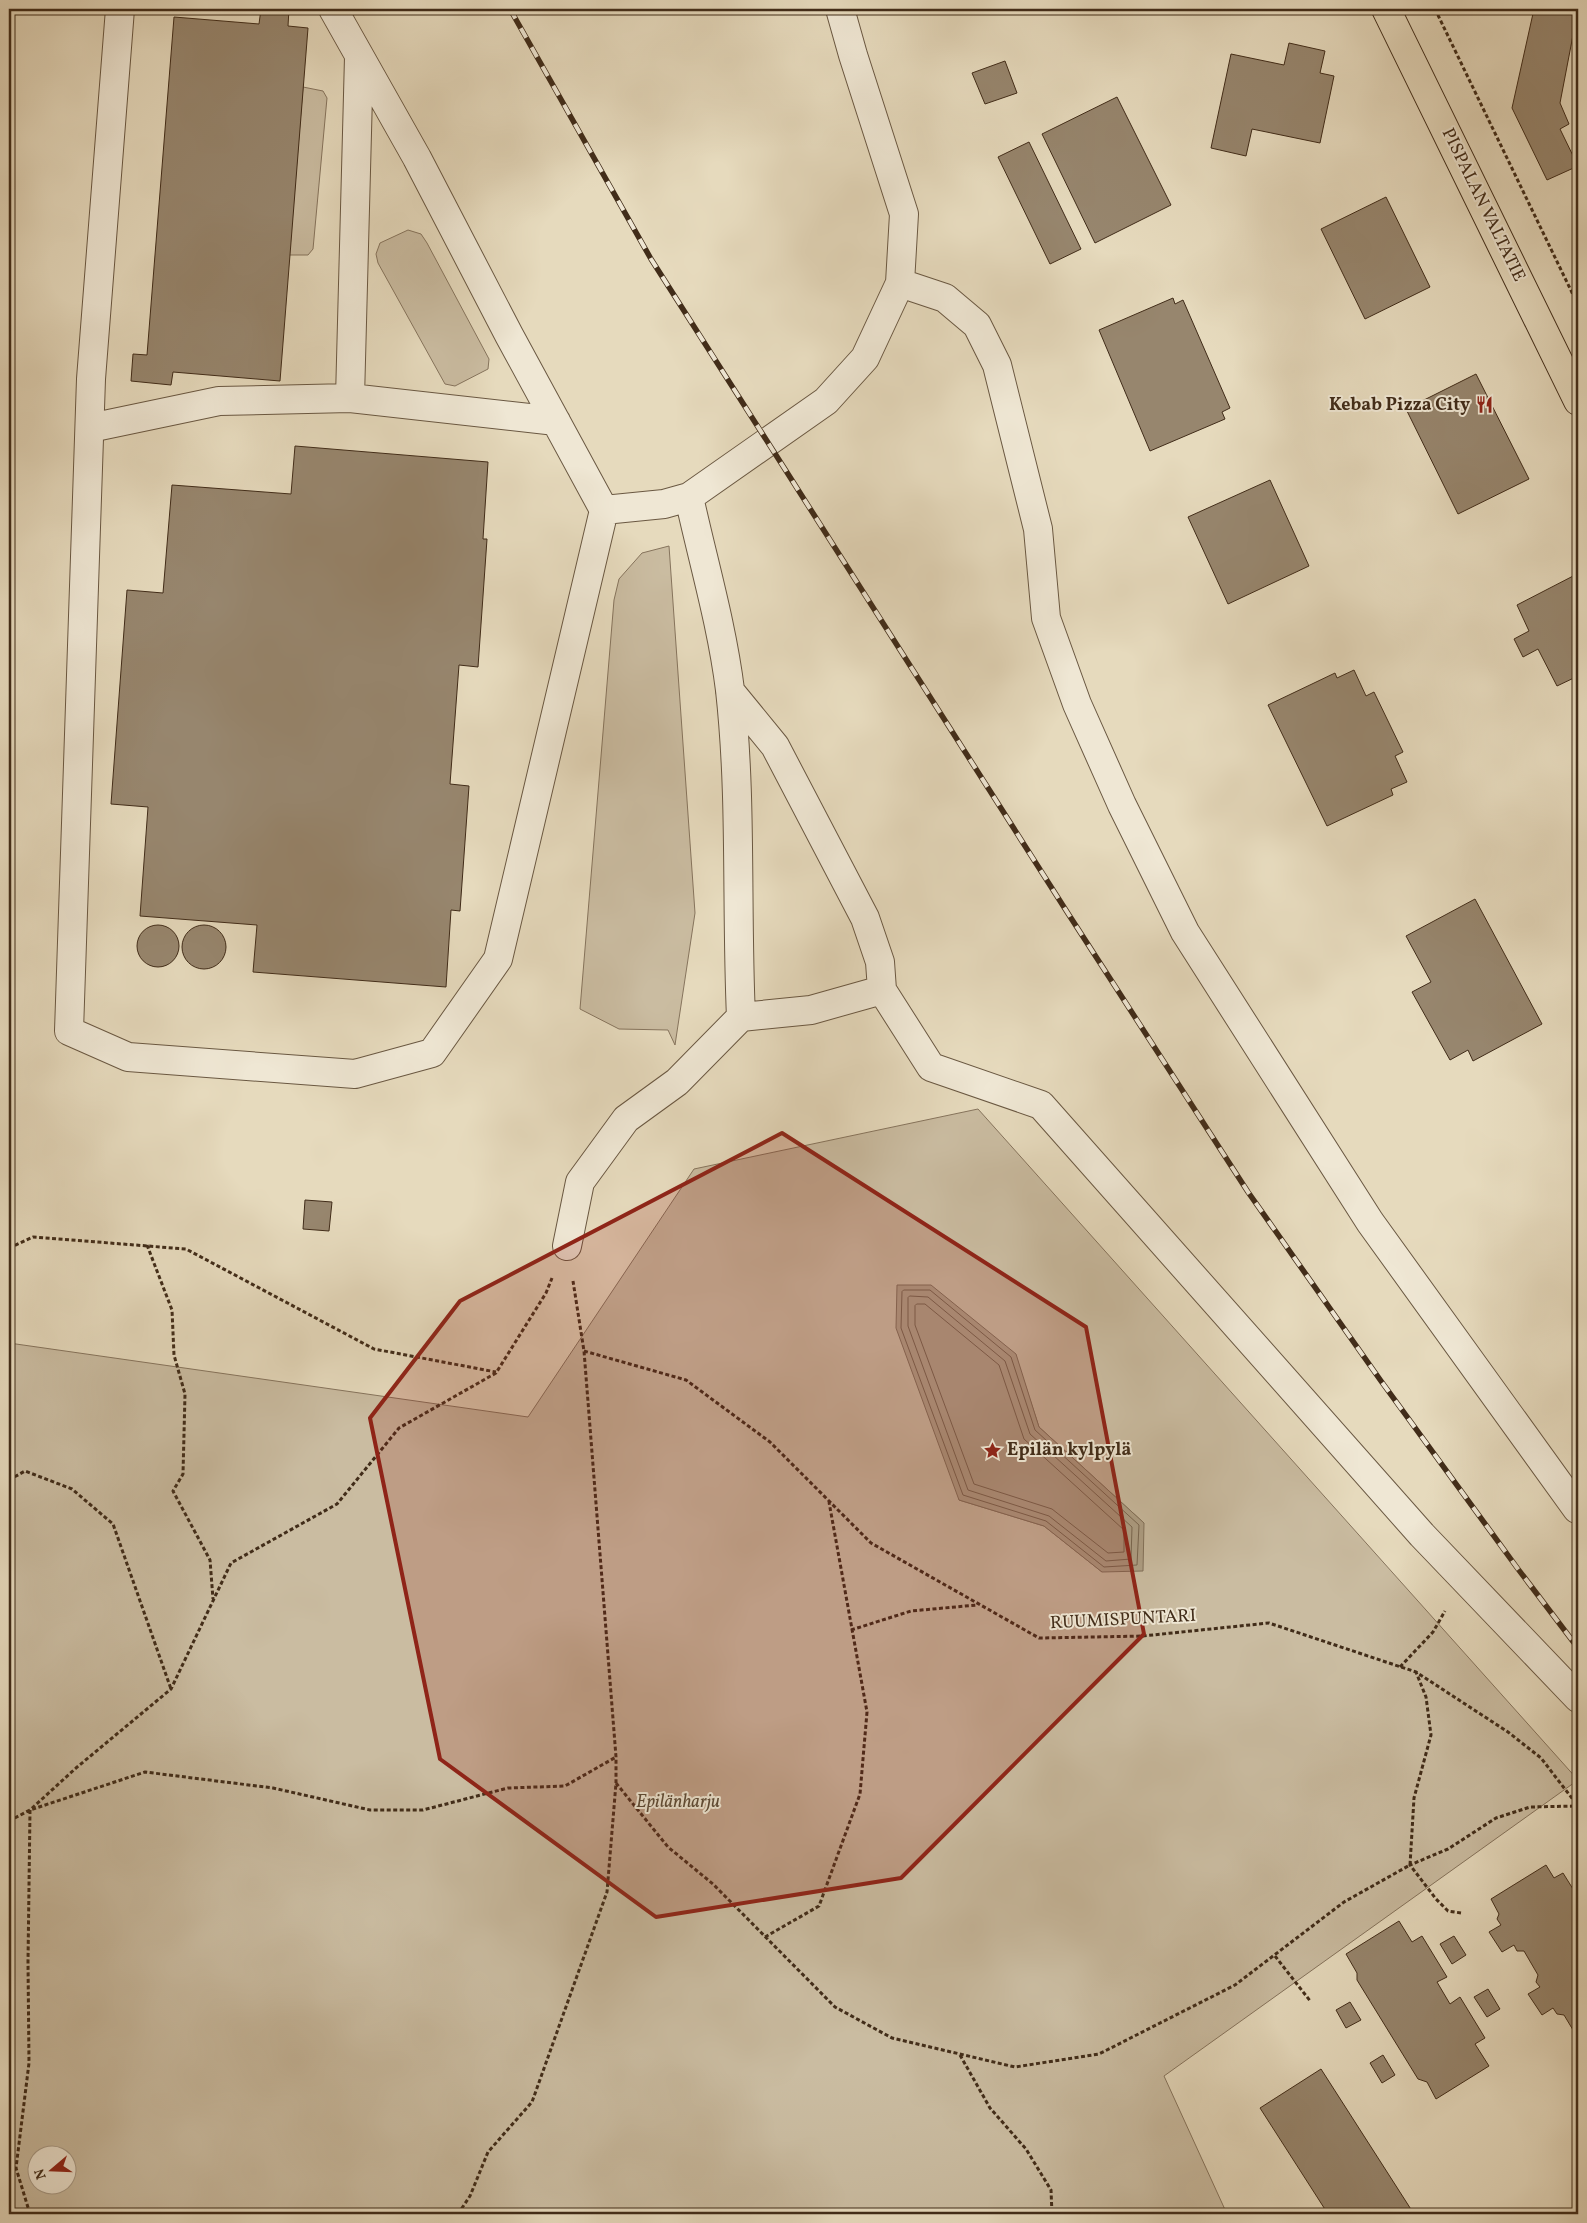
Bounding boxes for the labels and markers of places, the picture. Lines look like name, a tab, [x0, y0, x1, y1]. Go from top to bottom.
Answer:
place label: Kebab Pizza City	[1329, 393, 1470, 418]
restaurant icon: Kebab Pizza City	[1474, 395, 1494, 415]
place label: Epilän kylpylä	[1007, 1438, 1131, 1463]
place icon: Epilän kylpylä	[983, 1440, 1003, 1460]

